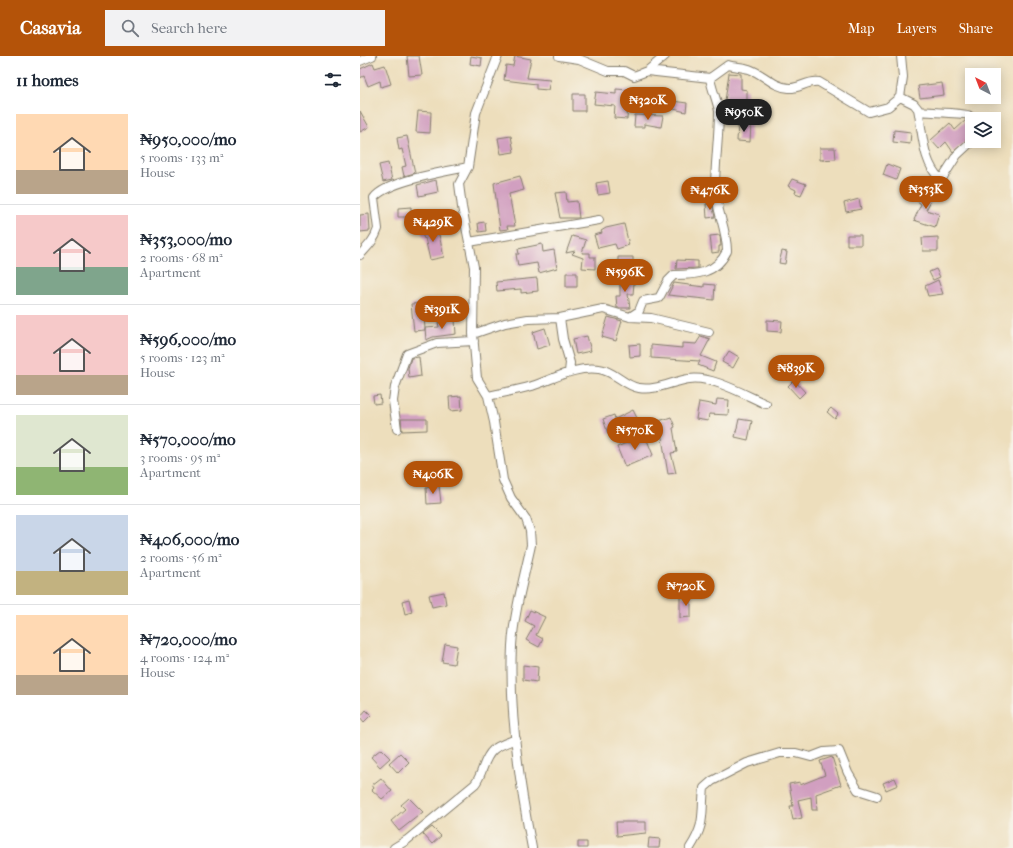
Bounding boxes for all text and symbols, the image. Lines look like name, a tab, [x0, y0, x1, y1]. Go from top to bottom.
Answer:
search box	[105, 10, 385, 46]
text: Casavia	[20, 17, 81, 39]
icon: search	[119, 17, 141, 39]
text: Search here	[151, 19, 227, 37]
text: Map	[848, 20, 875, 37]
text: Layers	[897, 20, 937, 37]
text: Share	[959, 20, 993, 37]
north arrow	[965, 68, 1001, 104]
map controls	[965, 68, 1001, 148]
icon: filters	[322, 69, 344, 91]
text: 11 homes	[16, 70, 79, 90]
pin: ₦320K	[620, 87, 676, 121]
text: ₦320K	[629, 92, 667, 107]
pin: ₦950K	[716, 99, 772, 133]
text: ₦950K	[725, 104, 763, 119]
button: layers	[965, 112, 1001, 148]
text: ₦950,000/mo	[140, 129, 236, 149]
icon: home	[48, 130, 96, 178]
text: 5 rooms · 133 m²	[140, 150, 223, 165]
text: House	[140, 165, 175, 180]
pin: ₦353K	[898, 176, 954, 210]
pin: ₦476K	[682, 177, 738, 211]
text: ₦353K	[908, 181, 944, 196]
text: ₦476K	[690, 182, 730, 197]
pin: ₦429K	[405, 209, 461, 243]
text: ₦429K	[413, 214, 453, 229]
text: ₦353,000/mo	[140, 229, 232, 249]
icon: home	[48, 231, 96, 279]
text: 2 rooms · 68 m²	[140, 250, 223, 265]
pin: ₦596K	[597, 259, 653, 293]
text: ₦596K	[606, 264, 644, 279]
text: Apartment	[140, 265, 201, 280]
pin: ₦391K	[414, 296, 470, 330]
text: ₦391K	[424, 301, 460, 316]
text: ₦596,000/mo	[140, 329, 236, 349]
icon: home	[48, 331, 96, 379]
text: 5 rooms · 123 m²	[140, 350, 225, 365]
pin: ₦839K	[768, 355, 824, 389]
text: ₦839K	[777, 360, 815, 375]
text: House	[140, 365, 175, 380]
pin: ₦570K	[607, 417, 663, 451]
text: ₦570K	[616, 422, 654, 437]
text: ₦570,000/mo	[140, 429, 236, 449]
icon: home	[48, 431, 96, 479]
text: 3 rooms · 95 m²	[140, 450, 220, 465]
pin: ₦406K	[405, 461, 461, 495]
text: Apartment	[140, 465, 201, 480]
text: ₦406K	[413, 466, 453, 481]
text: ₦406,000/mo	[140, 529, 239, 549]
icon: home	[48, 531, 96, 579]
text: 2 rooms · 56 m²	[140, 550, 222, 565]
text: Apartment	[140, 565, 201, 580]
pin: ₦720K	[658, 573, 714, 607]
text: ₦720K	[667, 578, 705, 593]
text: ₦720,000/mo	[140, 629, 237, 649]
icon: home	[48, 631, 96, 679]
text: 4 rooms · 124 m²	[140, 650, 229, 665]
text: House	[140, 665, 175, 680]

